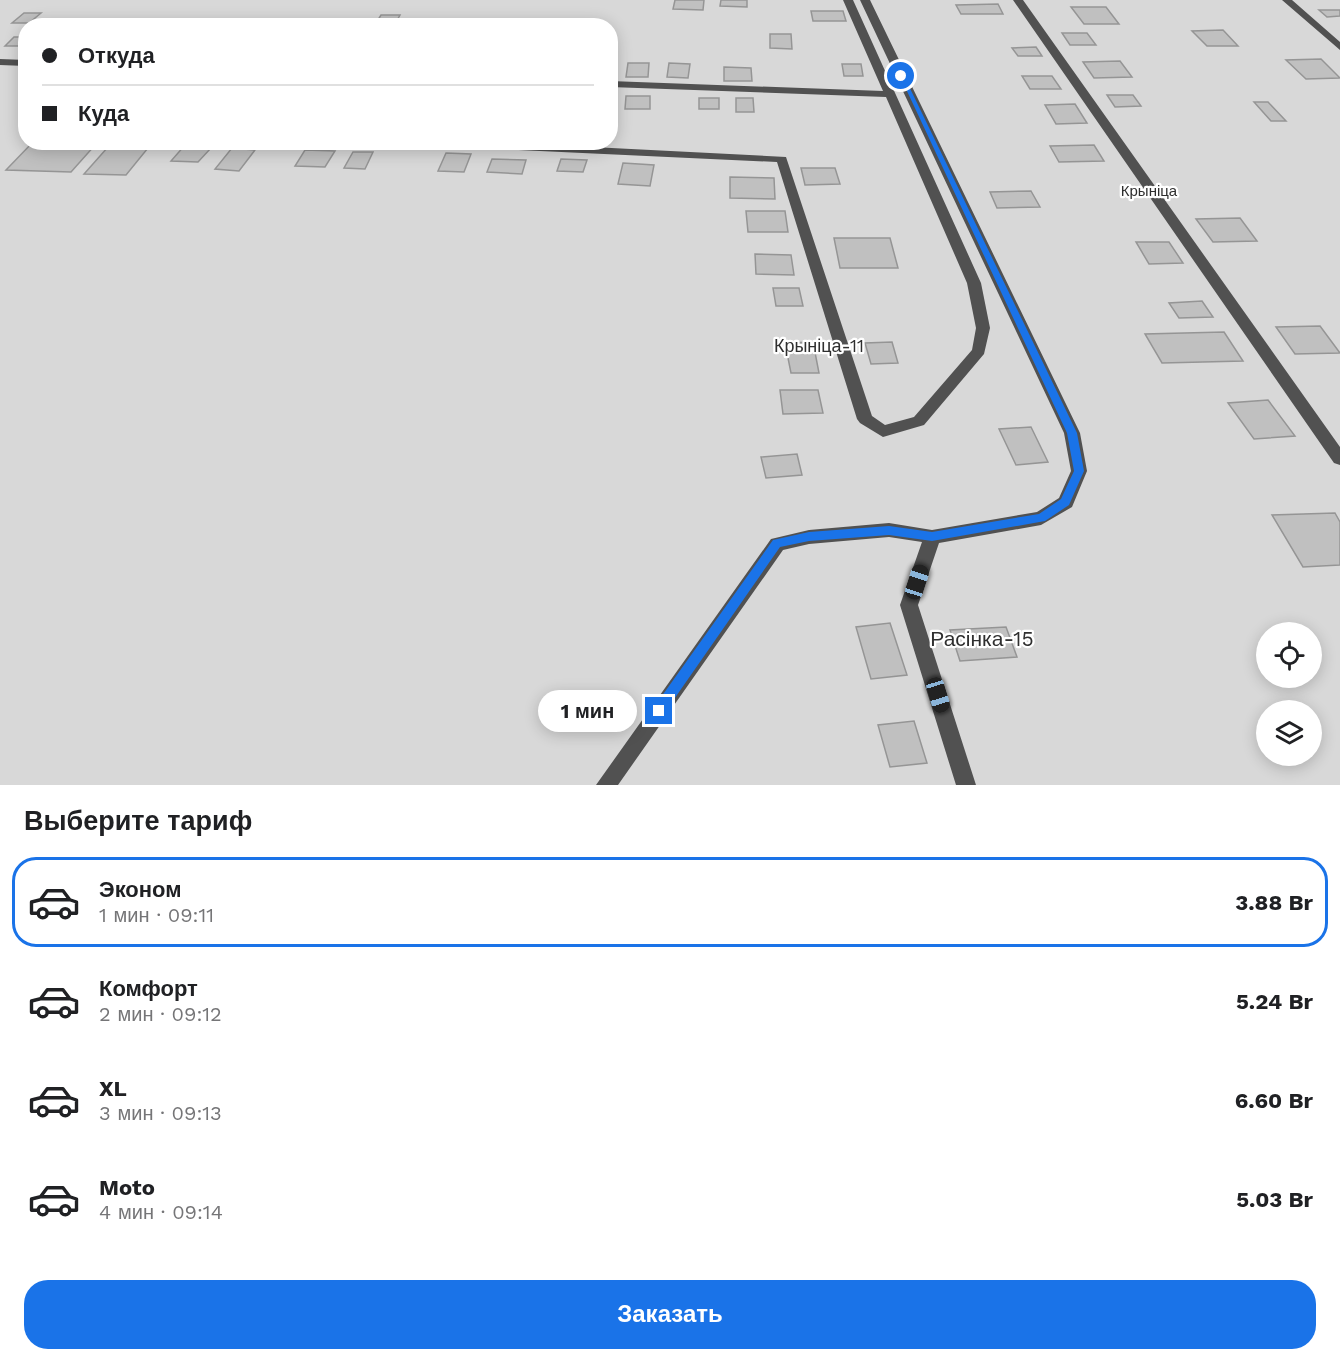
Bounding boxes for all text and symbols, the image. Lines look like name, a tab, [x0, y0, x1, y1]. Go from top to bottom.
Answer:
text: Откуда	[78, 43, 155, 68]
route start	[887, 62, 914, 89]
text: Куда	[78, 101, 129, 126]
park label: Крыніца	[1121, 182, 1178, 200]
park label: Крыніца-11	[774, 335, 864, 356]
car	[903, 562, 931, 602]
map controls	[1256, 622, 1322, 766]
button: locate	[1256, 622, 1322, 688]
park label: Расінка-15	[930, 626, 1034, 651]
car	[924, 675, 952, 715]
callout: 1 мин	[539, 690, 638, 732]
route end	[645, 697, 672, 724]
text: 1 мин	[561, 699, 614, 723]
button: layers	[1256, 700, 1322, 766]
text: Выберите тариф	[24, 805, 252, 837]
icon: car	[27, 875, 81, 929]
text: Эконом	[99, 877, 182, 902]
text: 3.88 Br	[1235, 890, 1313, 915]
text: 1 мин · 09:11	[99, 903, 214, 927]
icon: car	[27, 974, 81, 1028]
text: Комфорт	[99, 976, 198, 1001]
text: 5.24 Br	[1236, 989, 1313, 1014]
text: 2 мин · 09:12	[99, 1002, 222, 1026]
icon: car	[27, 1073, 81, 1127]
text: XL	[99, 1076, 127, 1101]
text: 6.60 Br	[1235, 1088, 1313, 1113]
text: 3 мин · 09:13	[99, 1101, 222, 1125]
icon: car	[27, 1172, 81, 1226]
text: Moto	[99, 1175, 155, 1200]
text: 5.03 Br	[1236, 1187, 1313, 1212]
text: 4 мин · 09:14	[99, 1200, 223, 1224]
button: Заказать	[24, 1280, 1316, 1349]

